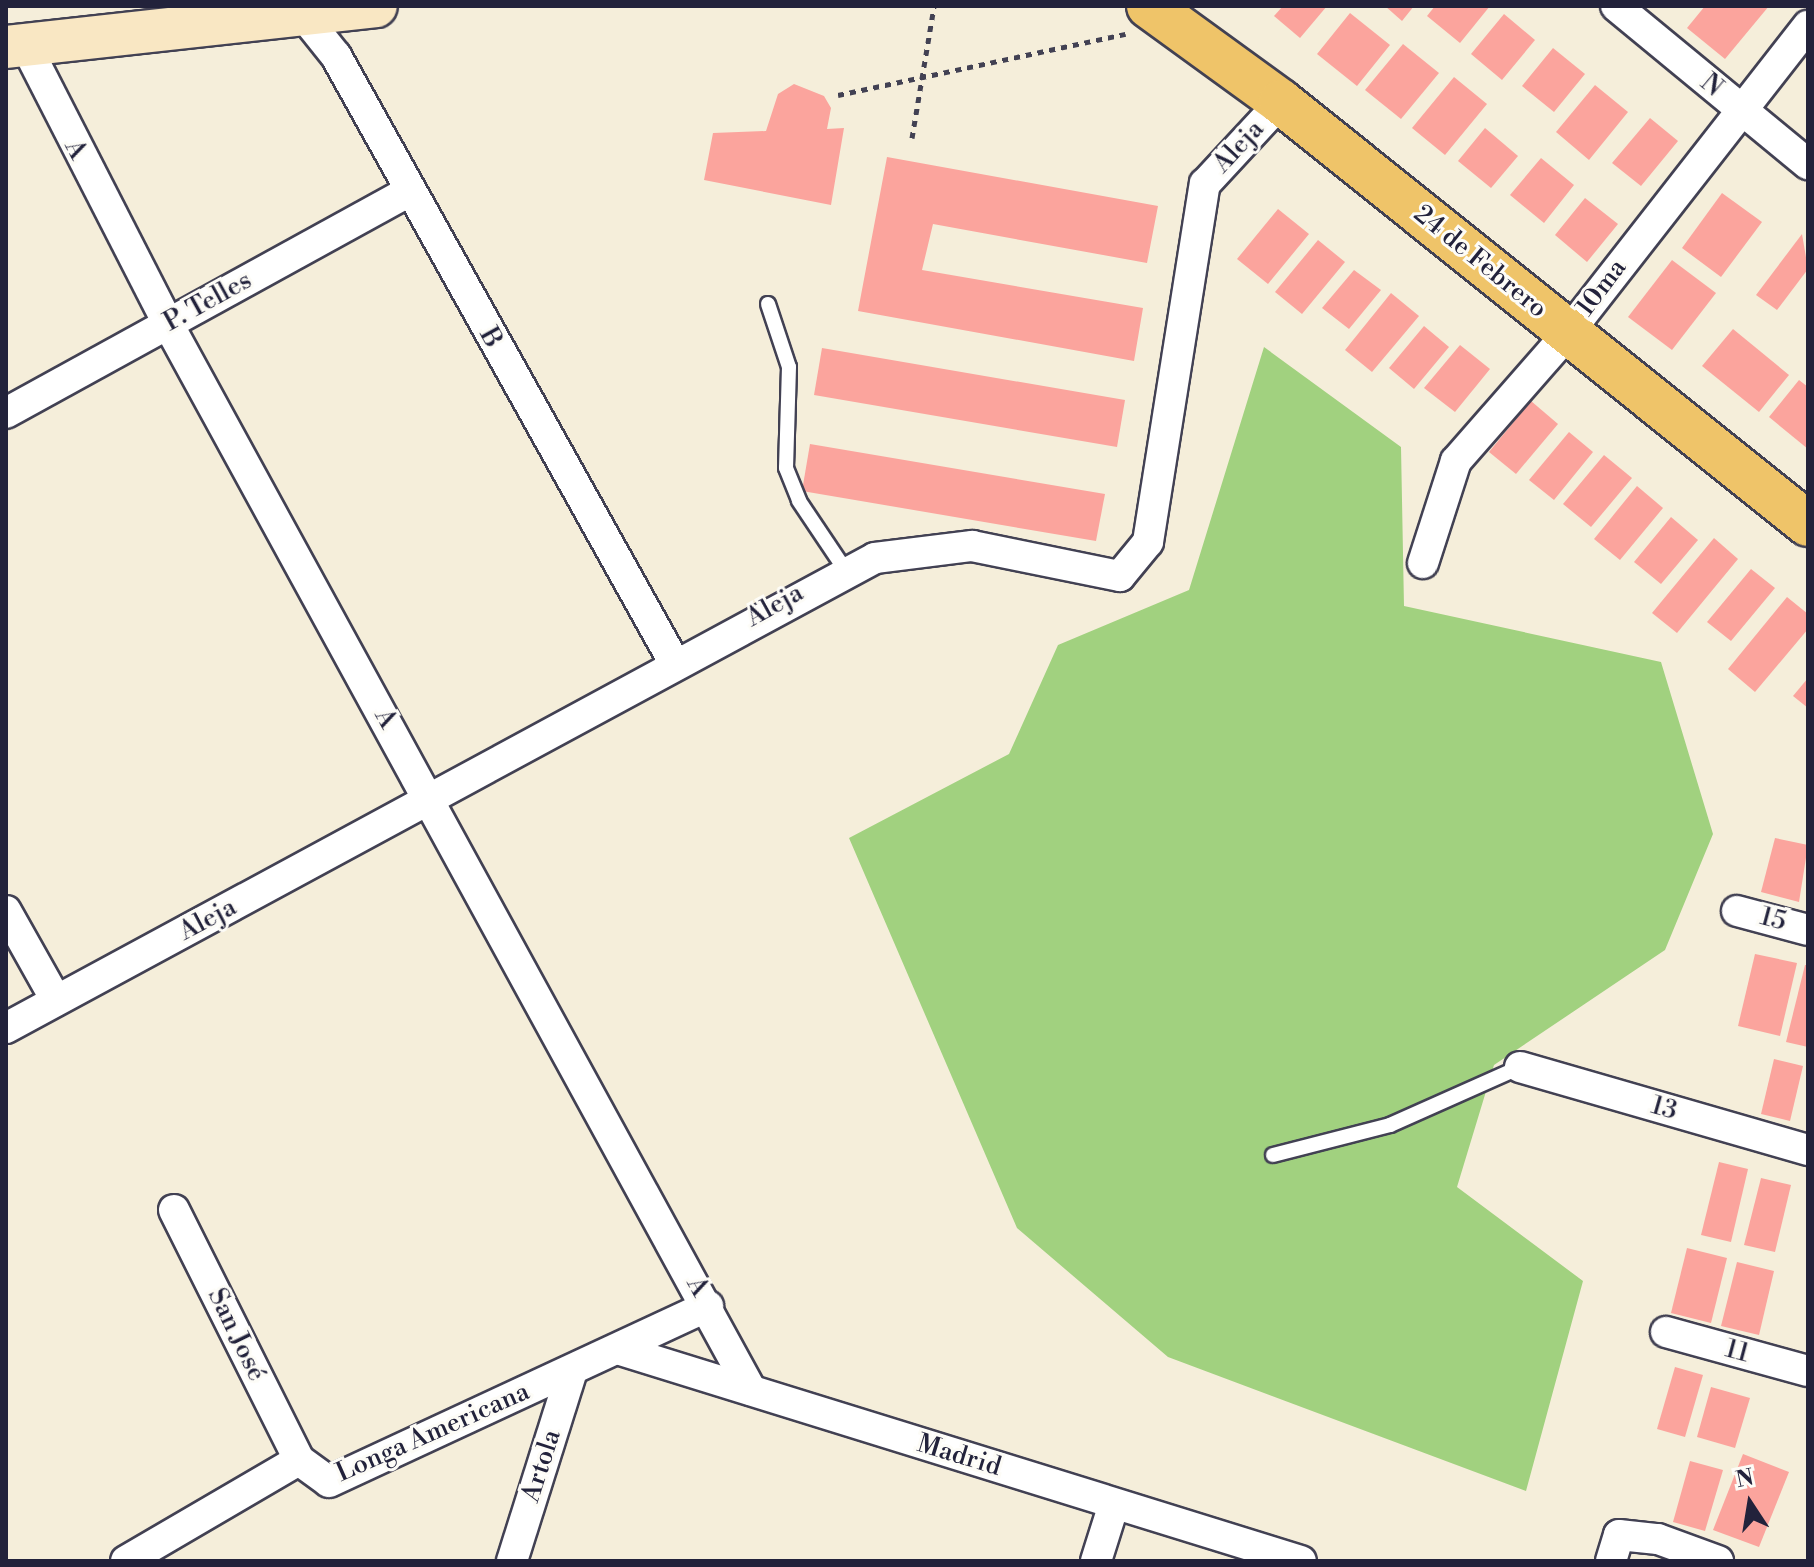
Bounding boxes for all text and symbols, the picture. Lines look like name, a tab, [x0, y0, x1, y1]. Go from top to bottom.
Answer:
street label: N	[1694, 68, 1728, 104]
street label: Aleja	[1207, 114, 1271, 180]
street label: A	[57, 135, 93, 165]
street label: 24 de Febrero	[1407, 199, 1553, 325]
street label: 10ma	[1570, 253, 1634, 323]
street label: P. Telles	[159, 265, 257, 339]
street label: B	[472, 322, 508, 354]
street label: Aleja	[741, 578, 809, 634]
street label: A	[367, 704, 403, 734]
street label: Aleja	[174, 892, 242, 948]
street label: 15	[1757, 902, 1789, 938]
street label: 13	[1647, 1090, 1681, 1128]
street label: A	[679, 1272, 715, 1302]
street label: San José	[200, 1284, 272, 1386]
street label: 11	[1722, 1334, 1752, 1370]
street label: Longa Americana	[332, 1376, 534, 1490]
street label: Artola	[516, 1426, 568, 1506]
street label: Madrid	[913, 1429, 1005, 1483]
north arrow	[1710, 1463, 1790, 1543]
text: N	[1734, 1464, 1756, 1494]

